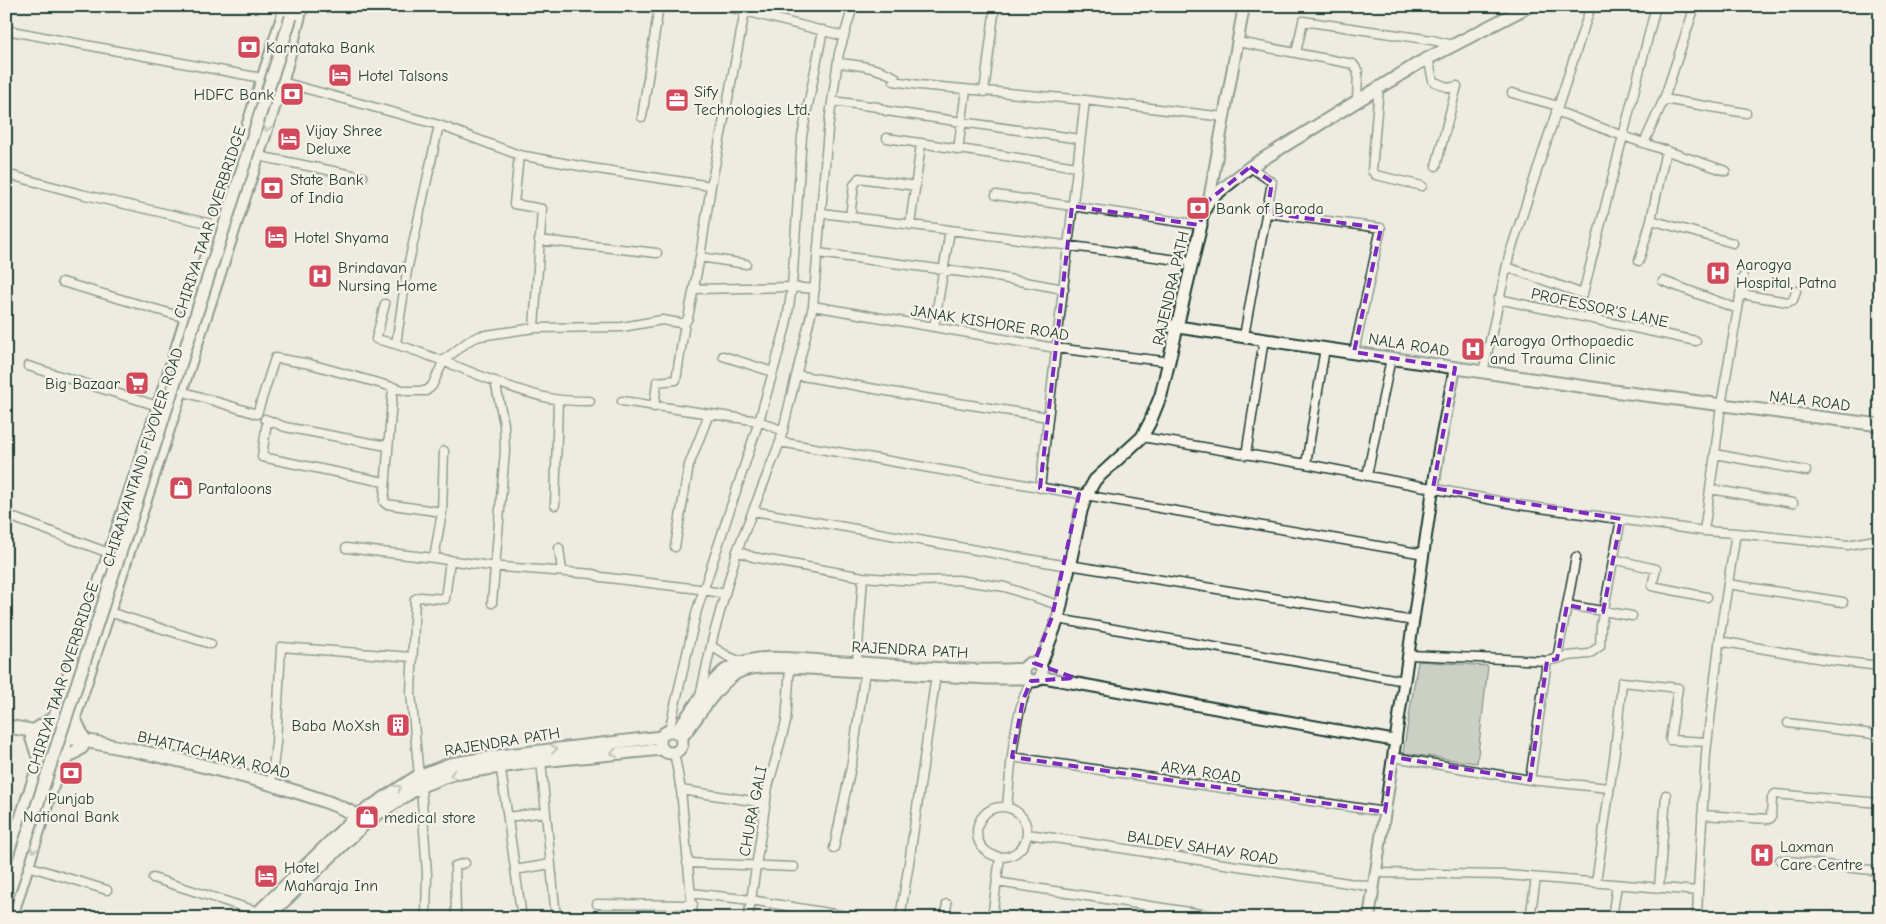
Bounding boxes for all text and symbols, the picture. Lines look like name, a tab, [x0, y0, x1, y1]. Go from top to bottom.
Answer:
bank icon: Karnataka Bank	[236, 34, 262, 60]
place label: Karnataka Bank	[266, 39, 375, 57]
hotel icon: Hotel Talsons	[327, 62, 353, 88]
place label: Hotel Talsons	[358, 67, 448, 85]
bank icon: HDFC Bank	[279, 81, 305, 107]
place label: Sify Technologies Ltd.	[694, 83, 810, 119]
place label: HDFC Bank	[194, 86, 274, 104]
office icon: Sify Technologies Ltd.	[664, 87, 690, 113]
place label: Vijay Shree Deluxe	[306, 122, 382, 158]
one-way arrow	[262, 123, 272, 132]
street label: CHIRIYA TAAR OVERBRIDGE	[170, 124, 250, 321]
hotel icon: Vijay Shree Deluxe	[276, 126, 302, 152]
place label: State Bank of India	[290, 171, 364, 207]
bank icon: State Bank of India	[259, 175, 285, 201]
bank icon: Bank of Baroda	[1185, 195, 1211, 221]
place label: Bank of Baroda	[1216, 200, 1324, 218]
hotel icon: Hotel Shyama	[263, 224, 289, 250]
place label: Hotel Shyama	[294, 229, 389, 247]
street label: RAJENDRA PATH	[1149, 229, 1193, 347]
place label: Aarogya Hospital, Patna	[1736, 256, 1837, 292]
place label: Brindavan Nursing Home	[338, 259, 437, 295]
hospital icon: Aarogya Hospital, Patna	[1705, 260, 1731, 286]
hospital icon: Brindavan Nursing Home	[307, 263, 333, 289]
street label: PROFESSOR'S LANE	[1529, 285, 1670, 331]
street label: JANAK KISHORE ROAD	[909, 302, 1070, 344]
street label: NALA ROAD	[1367, 330, 1451, 360]
place label: Aarogya Orthopaedic and Trauma Clinic	[1490, 332, 1634, 368]
hospital icon: Aarogya Orthopaedic and Trauma Clinic	[1460, 336, 1486, 362]
street label: CHIRAIYANTAND FLYOVER ROAD	[99, 345, 187, 569]
supermarket icon: Big Bazaar	[124, 370, 150, 396]
place label: Big Bazaar	[45, 375, 121, 393]
street label: NALA ROAD	[1768, 387, 1851, 415]
shop icon: Pantaloons	[168, 475, 194, 501]
place label: Pantaloons	[198, 480, 272, 498]
street label: CHIRIYA TAAR OVERBRIDGE	[23, 580, 103, 777]
street label: RAJENDRA PATH	[851, 638, 969, 662]
building icon: Baba MoXsh	[385, 712, 411, 738]
place label: Baba MoXsh	[292, 717, 380, 735]
street label: RAJENDRA PATH	[443, 724, 561, 760]
street label: BHATTACHARYA ROAD	[136, 727, 292, 783]
one-way arrow	[550, 744, 558, 755]
one-way arrow	[610, 747, 618, 758]
street label: ARYA ROAD	[1160, 757, 1242, 787]
bank icon: Punjab National Bank	[58, 760, 84, 786]
street label: CHURA GALI	[735, 764, 771, 858]
one-way arrow	[449, 769, 457, 779]
one-way arrow	[393, 785, 402, 794]
place label: Punjab National Bank	[23, 790, 119, 826]
shop icon: medical store	[354, 804, 380, 830]
place label: medical store	[384, 809, 475, 827]
street label: BALDEV SAHAY ROAD	[1126, 827, 1280, 869]
place label: Laxman Care Centre	[1780, 838, 1863, 874]
hospital icon: Laxman Care Centre	[1749, 842, 1775, 868]
one-way arrow	[29, 844, 39, 853]
place label: Hotel Maharaja Inn	[284, 859, 378, 895]
hotel icon: Hotel Maharaja Inn	[253, 863, 279, 889]

